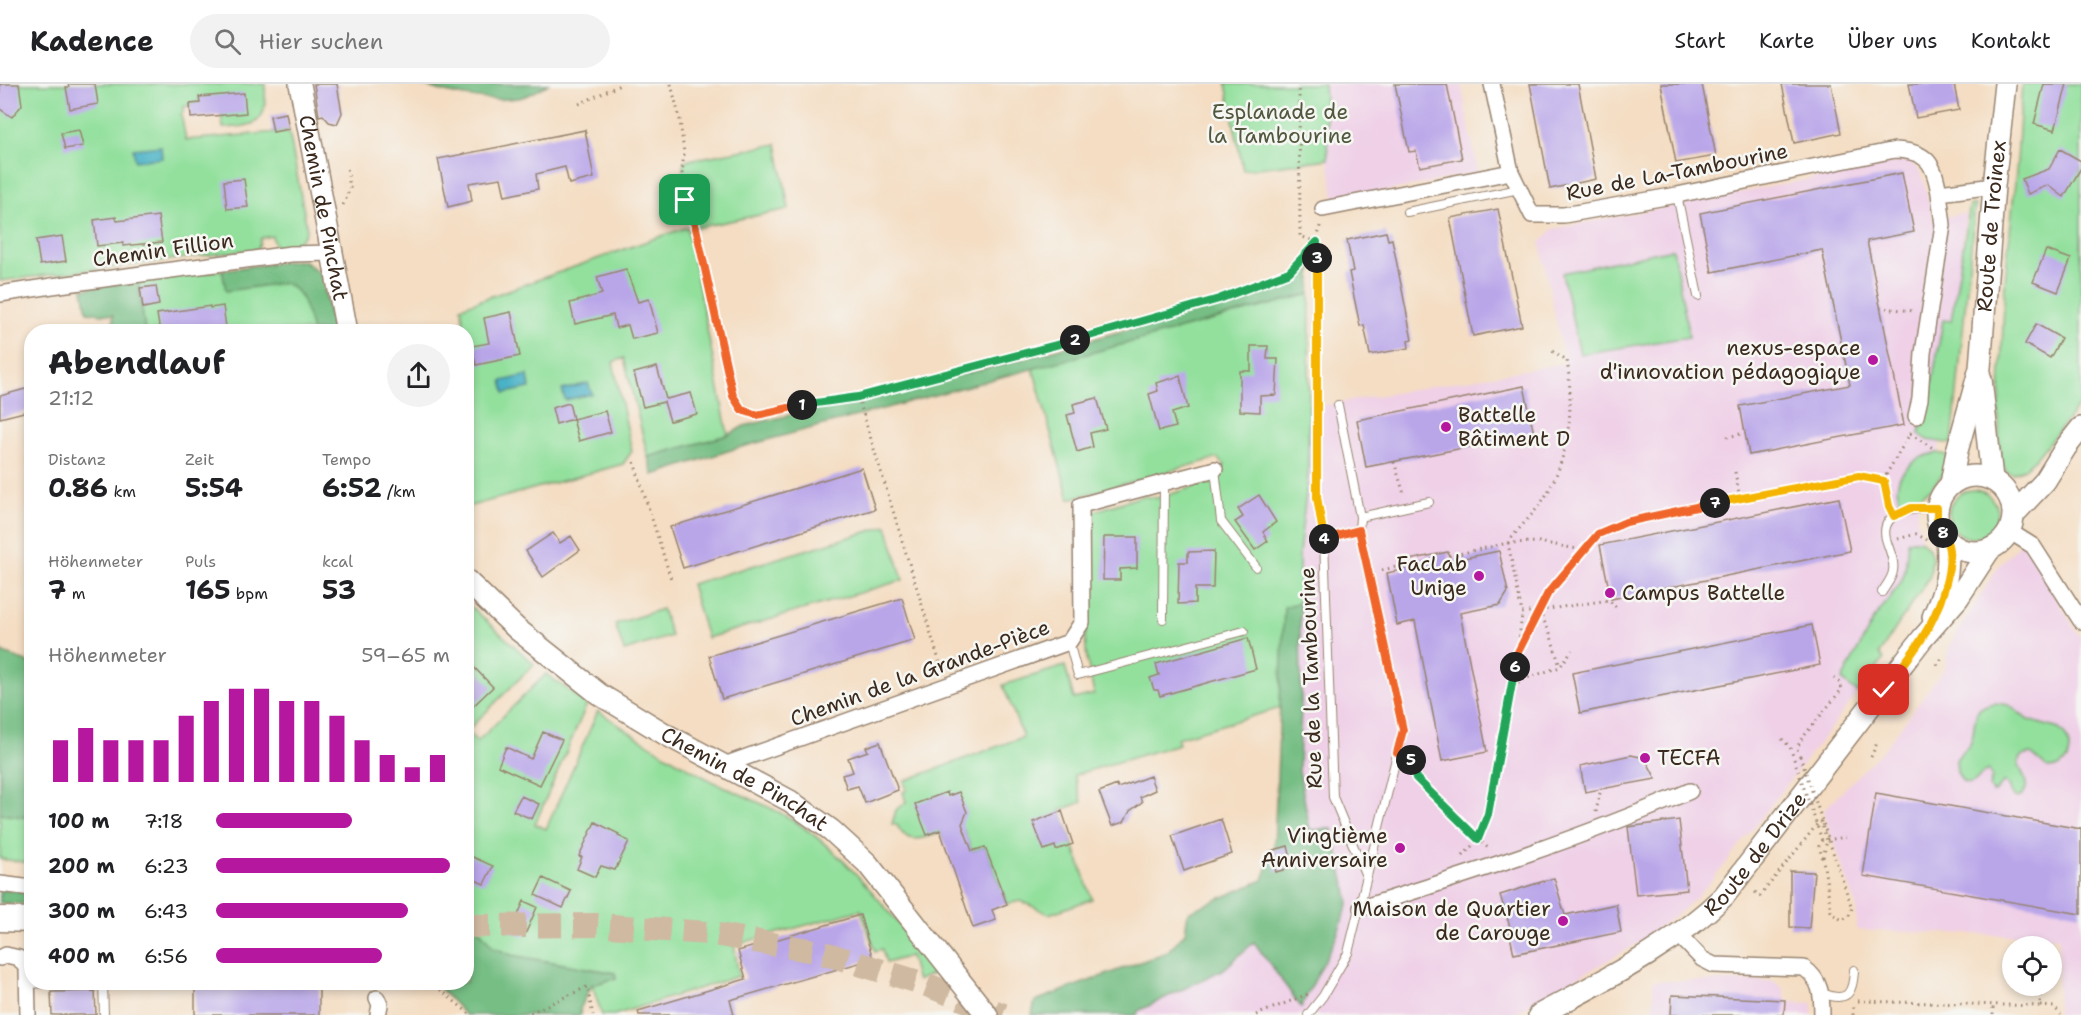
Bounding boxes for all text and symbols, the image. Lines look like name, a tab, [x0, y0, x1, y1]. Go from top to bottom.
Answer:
search box	[190, 14, 610, 68]
text: Kadence	[30, 22, 154, 60]
icon: search	[211, 25, 244, 58]
text: Hier suchen	[259, 27, 383, 56]
text: Start	[1675, 27, 1726, 55]
text: Karte	[1759, 27, 1815, 55]
text: Über uns	[1848, 27, 1938, 55]
text: Kontakt	[1971, 27, 2051, 55]
park label: Esplanade de la Tambourine	[1208, 98, 1352, 150]
street label: Chemin de Pinchat	[292, 113, 355, 303]
street label: Rue de La-Tambourine	[1564, 137, 1790, 207]
street label: Route de Troinex	[1970, 139, 2013, 313]
pin	[659, 174, 710, 225]
icon: arrive	[668, 183, 701, 216]
street label: Chemin Fillion	[91, 226, 235, 274]
pin: 3	[1302, 243, 1332, 273]
text: 3	[1311, 247, 1323, 268]
pin: 2	[1060, 325, 1090, 355]
text: 2	[1069, 329, 1081, 350]
place label: nexus-espace d'innovation pédagogique	[1600, 334, 1861, 386]
text: Abendlauf	[48, 340, 225, 385]
button: share	[387, 344, 450, 407]
marker: nexus-espace d'innovation pédagogique	[1866, 353, 1880, 367]
text: 21:12	[48, 385, 94, 411]
pin: 1	[787, 390, 817, 420]
text: 1	[798, 394, 806, 415]
place label: Battelle Bâtiment D	[1458, 401, 1570, 453]
marker: Battelle Bâtiment D	[1439, 420, 1453, 434]
text: Distanz	[48, 449, 106, 470]
text: Zeit	[185, 449, 214, 470]
text: Tempo	[322, 449, 371, 470]
text: 0.86	[48, 470, 108, 505]
text: 5:54	[185, 470, 243, 505]
text: 6:52	[322, 470, 382, 505]
text: km	[108, 481, 136, 502]
text: /km	[382, 481, 416, 502]
pin: 7	[1700, 488, 1730, 518]
text: 7	[1709, 492, 1721, 513]
pin: 8	[1928, 518, 1958, 548]
text: 8	[1937, 522, 1949, 543]
pin: 4	[1309, 524, 1339, 554]
text: 4	[1318, 528, 1330, 549]
place label: FacLab Unige	[1397, 550, 1467, 602]
text: Höhenmeter	[48, 551, 143, 572]
text: Puls	[185, 551, 216, 572]
text: kcal	[322, 551, 353, 572]
street label: Rue de la Tambourine	[1293, 567, 1329, 789]
marker: FacLab Unige	[1472, 569, 1486, 583]
text: 7	[48, 572, 66, 607]
text: 165	[185, 572, 230, 607]
text: 53	[322, 572, 356, 607]
place label: Campus Battelle	[1622, 579, 1785, 607]
text: m	[66, 583, 85, 604]
text: bpm	[230, 583, 268, 604]
marker: Campus Battelle	[1603, 586, 1617, 600]
street label: Chemin de la Grande-Pièce	[786, 613, 1054, 733]
text: Höhenmeter	[48, 642, 167, 668]
text: 59–65 m	[361, 642, 450, 668]
pin: 6	[1500, 652, 1530, 682]
text: 6	[1509, 656, 1521, 677]
pin	[1858, 664, 1909, 715]
icon: check	[1867, 673, 1900, 706]
street label: Chemin de Pinchat	[656, 720, 834, 838]
place label: TECFA	[1657, 744, 1720, 772]
pin: 5	[1396, 745, 1426, 775]
text: 5	[1406, 749, 1416, 770]
marker: TECFA	[1638, 751, 1652, 765]
street label: Route de Drize	[1698, 786, 1813, 922]
text: 100 m	[48, 808, 110, 834]
text: 7:18	[144, 808, 183, 834]
place label: Vingtième Anniversaire	[1261, 822, 1388, 874]
marker: Vingtième Anniversaire	[1393, 841, 1407, 855]
text: 200 m	[48, 853, 115, 879]
text: 6:23	[144, 853, 189, 879]
place label: Maison de Quartier de Carouge	[1353, 895, 1551, 947]
text: 300 m	[48, 898, 115, 924]
text: 6:43	[144, 898, 188, 924]
marker: Maison de Quartier de Carouge	[1556, 914, 1570, 928]
map controls	[2002, 936, 2062, 996]
button: locate	[2002, 936, 2062, 996]
text: 400 m	[48, 943, 115, 969]
text: 6:56	[144, 943, 188, 969]

